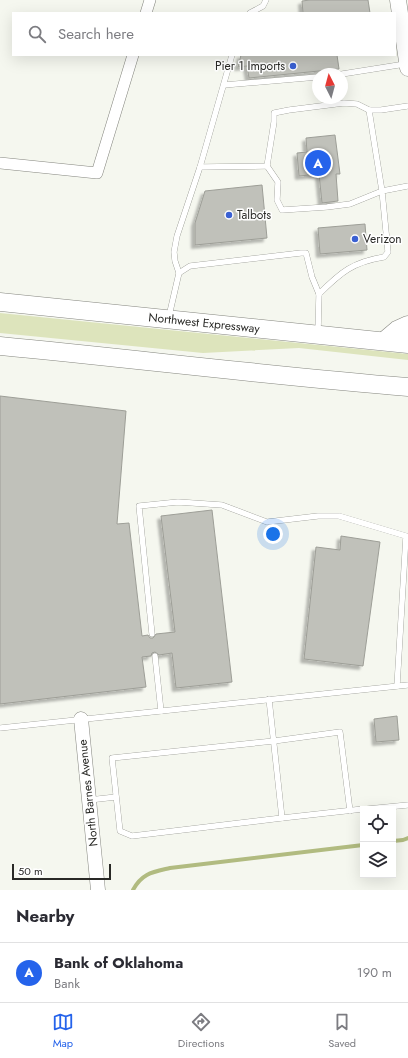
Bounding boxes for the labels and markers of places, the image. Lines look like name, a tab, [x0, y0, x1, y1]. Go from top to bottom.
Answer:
place label: Pier 1 Imports	[215, 57, 285, 75]
marker: Pier 1 Imports	[288, 61, 298, 71]
pin: A	[305, 148, 331, 178]
place label: Talbots	[237, 206, 271, 224]
marker: Talbots	[224, 210, 234, 220]
place label: Verizon	[363, 230, 402, 248]
marker: Verizon	[350, 234, 360, 244]

